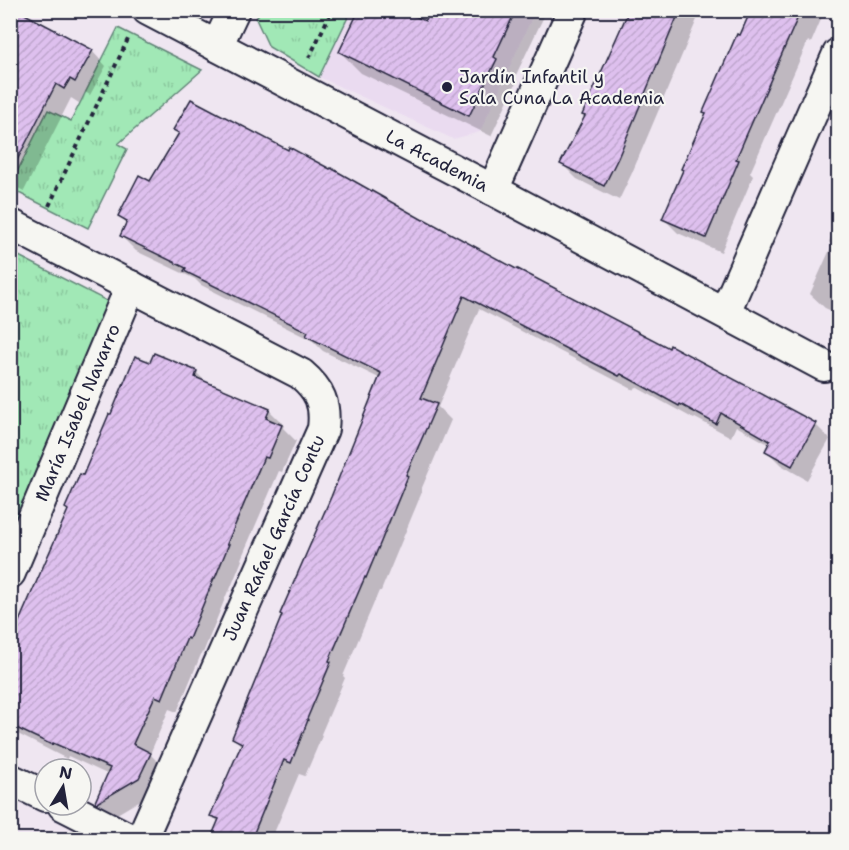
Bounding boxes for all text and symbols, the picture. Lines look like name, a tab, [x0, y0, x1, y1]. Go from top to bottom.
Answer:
place label: Jardín Infantil y Sala Cuna La Academia	[459, 65, 664, 110]
marker: Jardín Infantil y Sala Cuna La Academia	[440, 80, 454, 94]
street label: La Academia	[382, 124, 492, 197]
street label: María Isabel Navarro	[30, 320, 126, 505]
street label: Juan Rafael García Contu	[218, 431, 330, 645]
north arrow	[33, 757, 93, 817]
text: N	[58, 761, 74, 784]

